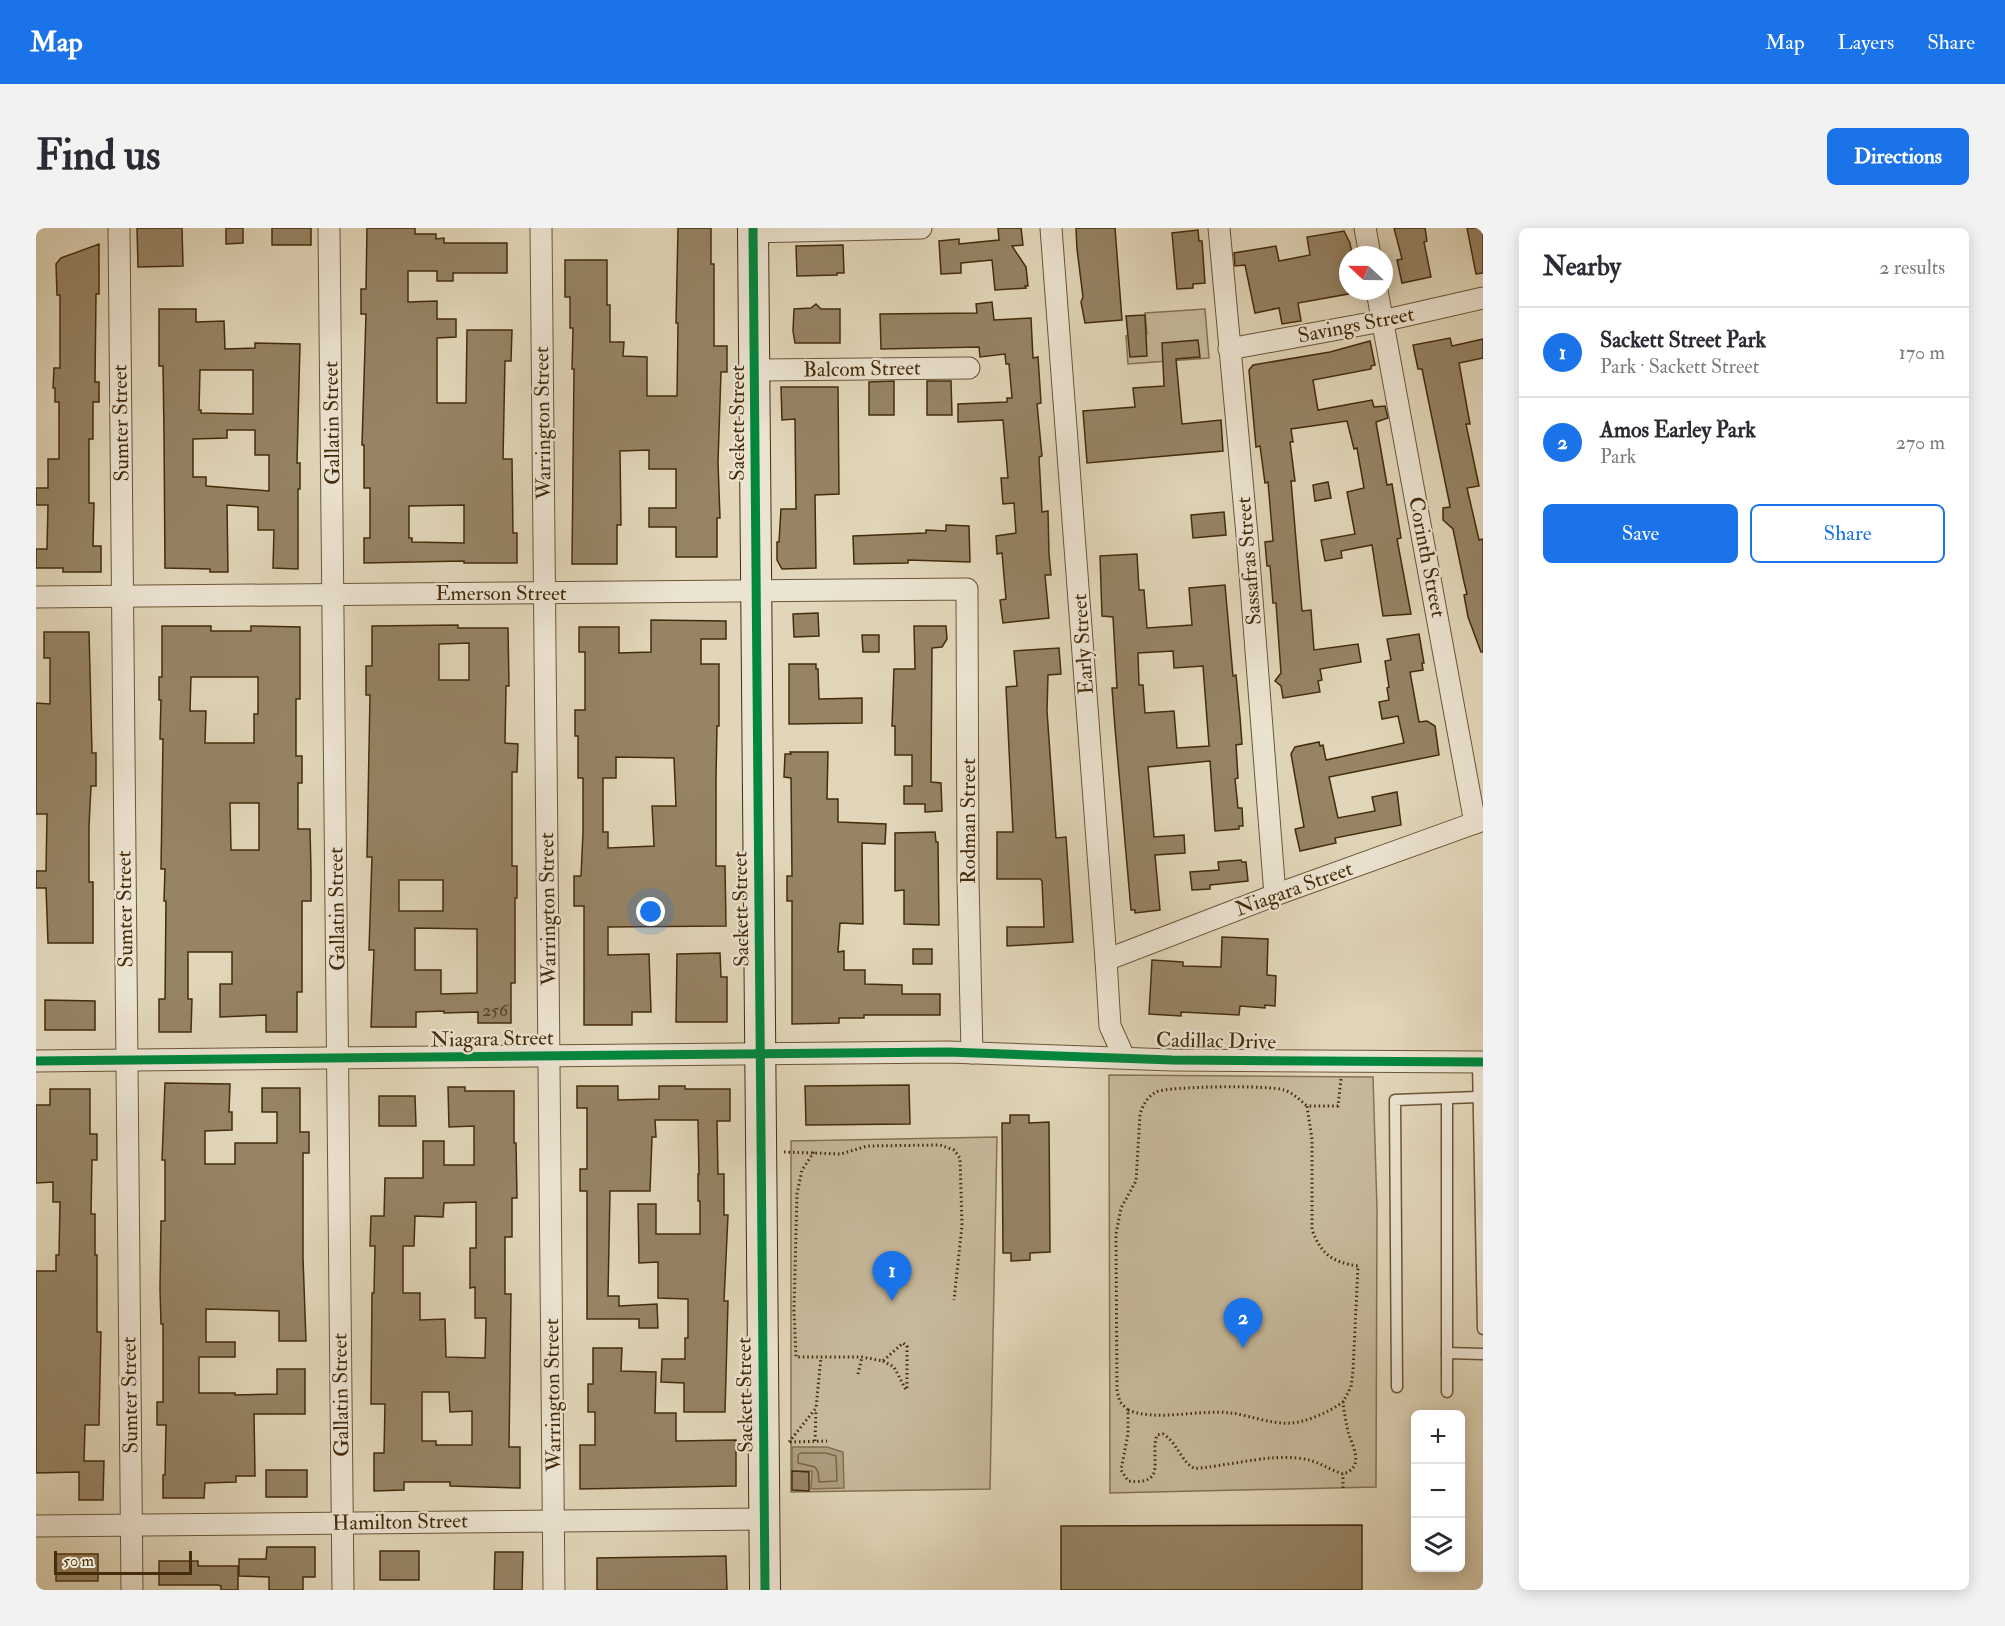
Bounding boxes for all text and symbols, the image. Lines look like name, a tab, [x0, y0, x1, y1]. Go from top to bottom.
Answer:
text: Map	[30, 25, 83, 60]
text: Map	[1765, 29, 1805, 56]
text: Layers	[1838, 29, 1894, 56]
text: Share	[1927, 29, 1975, 56]
button: Directions	[1827, 128, 1969, 185]
text: Find us	[36, 130, 160, 182]
north arrow	[1339, 246, 1393, 300]
text: Nearby	[1543, 251, 1621, 283]
text: 2 results	[1879, 255, 1945, 280]
street label: Savings Street	[1295, 300, 1417, 350]
text: Sackett Street Park	[1600, 326, 1766, 354]
text: 1	[1559, 340, 1566, 365]
text: 170 m	[1899, 340, 1945, 365]
street label: Warrington Street	[528, 346, 558, 501]
street label: Balcom Street	[803, 354, 921, 384]
text: Park · Sackett Street	[1600, 354, 1759, 379]
street label: Gallatin Street	[317, 361, 347, 485]
street label: Sumter Street	[106, 364, 136, 482]
street label: Sackett Street	[724, 365, 751, 481]
text: Amos Earley Park	[1600, 416, 1756, 444]
text: 2	[1557, 430, 1568, 455]
text: 270 m	[1896, 430, 1945, 455]
text: Park	[1600, 444, 1636, 469]
street label: Corinth Street	[1402, 494, 1452, 620]
street label: Sassafras Street	[1230, 495, 1268, 626]
button: Save	[1543, 504, 1738, 563]
button: Share	[1750, 504, 1945, 563]
street label: Emerson Street	[435, 580, 567, 607]
street label: Early Street	[1066, 592, 1100, 695]
street label: Rodman Street	[955, 758, 982, 884]
street label: Warrington Street	[533, 832, 563, 987]
street label: Gallatin Street	[322, 847, 352, 971]
street label: Sumter Street	[110, 850, 140, 968]
street label: Sackett Street	[726, 851, 756, 967]
street label: Niagara Street	[1231, 855, 1357, 923]
your location	[636, 897, 665, 926]
house number: 256	[482, 999, 509, 1022]
street label: Niagara Street	[430, 1024, 554, 1054]
street label: Cadillac Drive	[1156, 1026, 1277, 1056]
pin: 1	[872, 1252, 912, 1301]
pin: 2	[1224, 1298, 1262, 1348]
street label: Warrington Street	[538, 1318, 568, 1473]
street label: Gallatin Street	[326, 1333, 356, 1457]
street label: Sumter Street	[115, 1336, 145, 1454]
street label: Sackett Street	[730, 1337, 760, 1453]
map controls	[1411, 1410, 1465, 1572]
button: +	[1411, 1410, 1465, 1464]
button: −	[1411, 1464, 1465, 1518]
street label: Hamilton Street	[332, 1507, 468, 1537]
button: layers	[1411, 1518, 1465, 1572]
scale bar	[54, 1548, 192, 1576]
text: 50 m	[63, 1551, 94, 1571]

